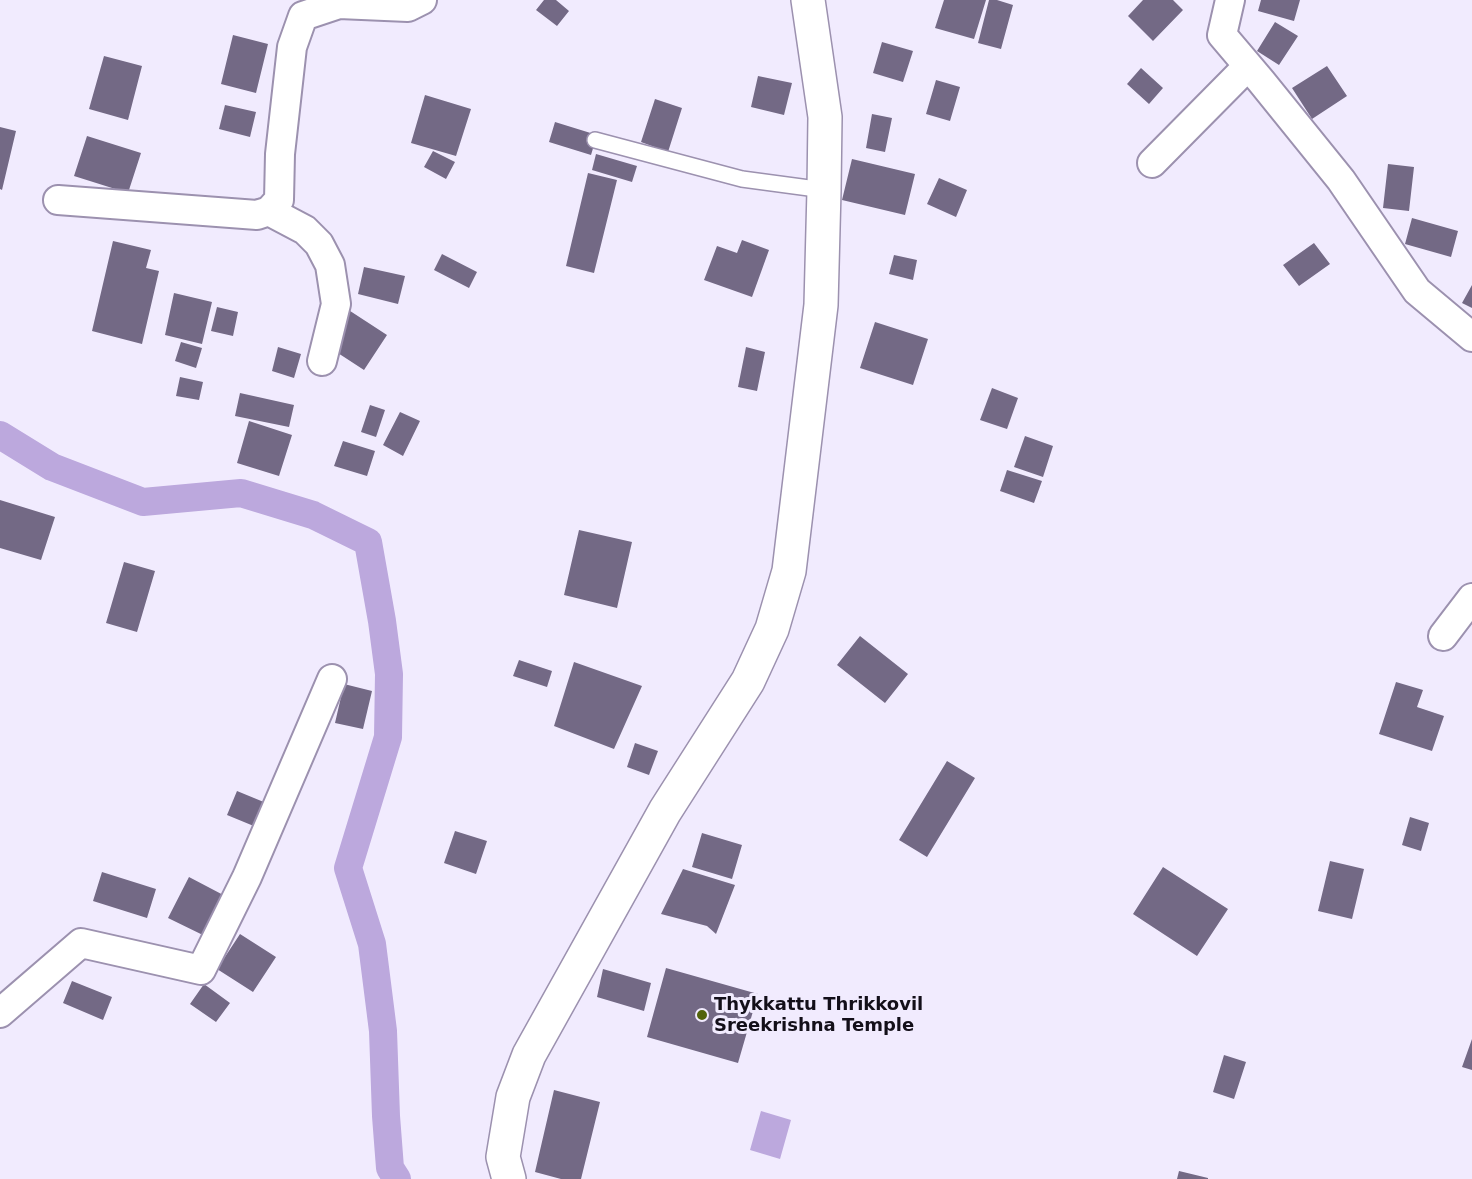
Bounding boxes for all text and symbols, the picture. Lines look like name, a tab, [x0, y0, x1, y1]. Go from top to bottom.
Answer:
place label: Thykkattu Thrikkovil Sreekrishna Temple	[714, 994, 923, 1036]
marker: Thykkattu Thrikkovil Sreekrishna Temple	[695, 1008, 709, 1022]

